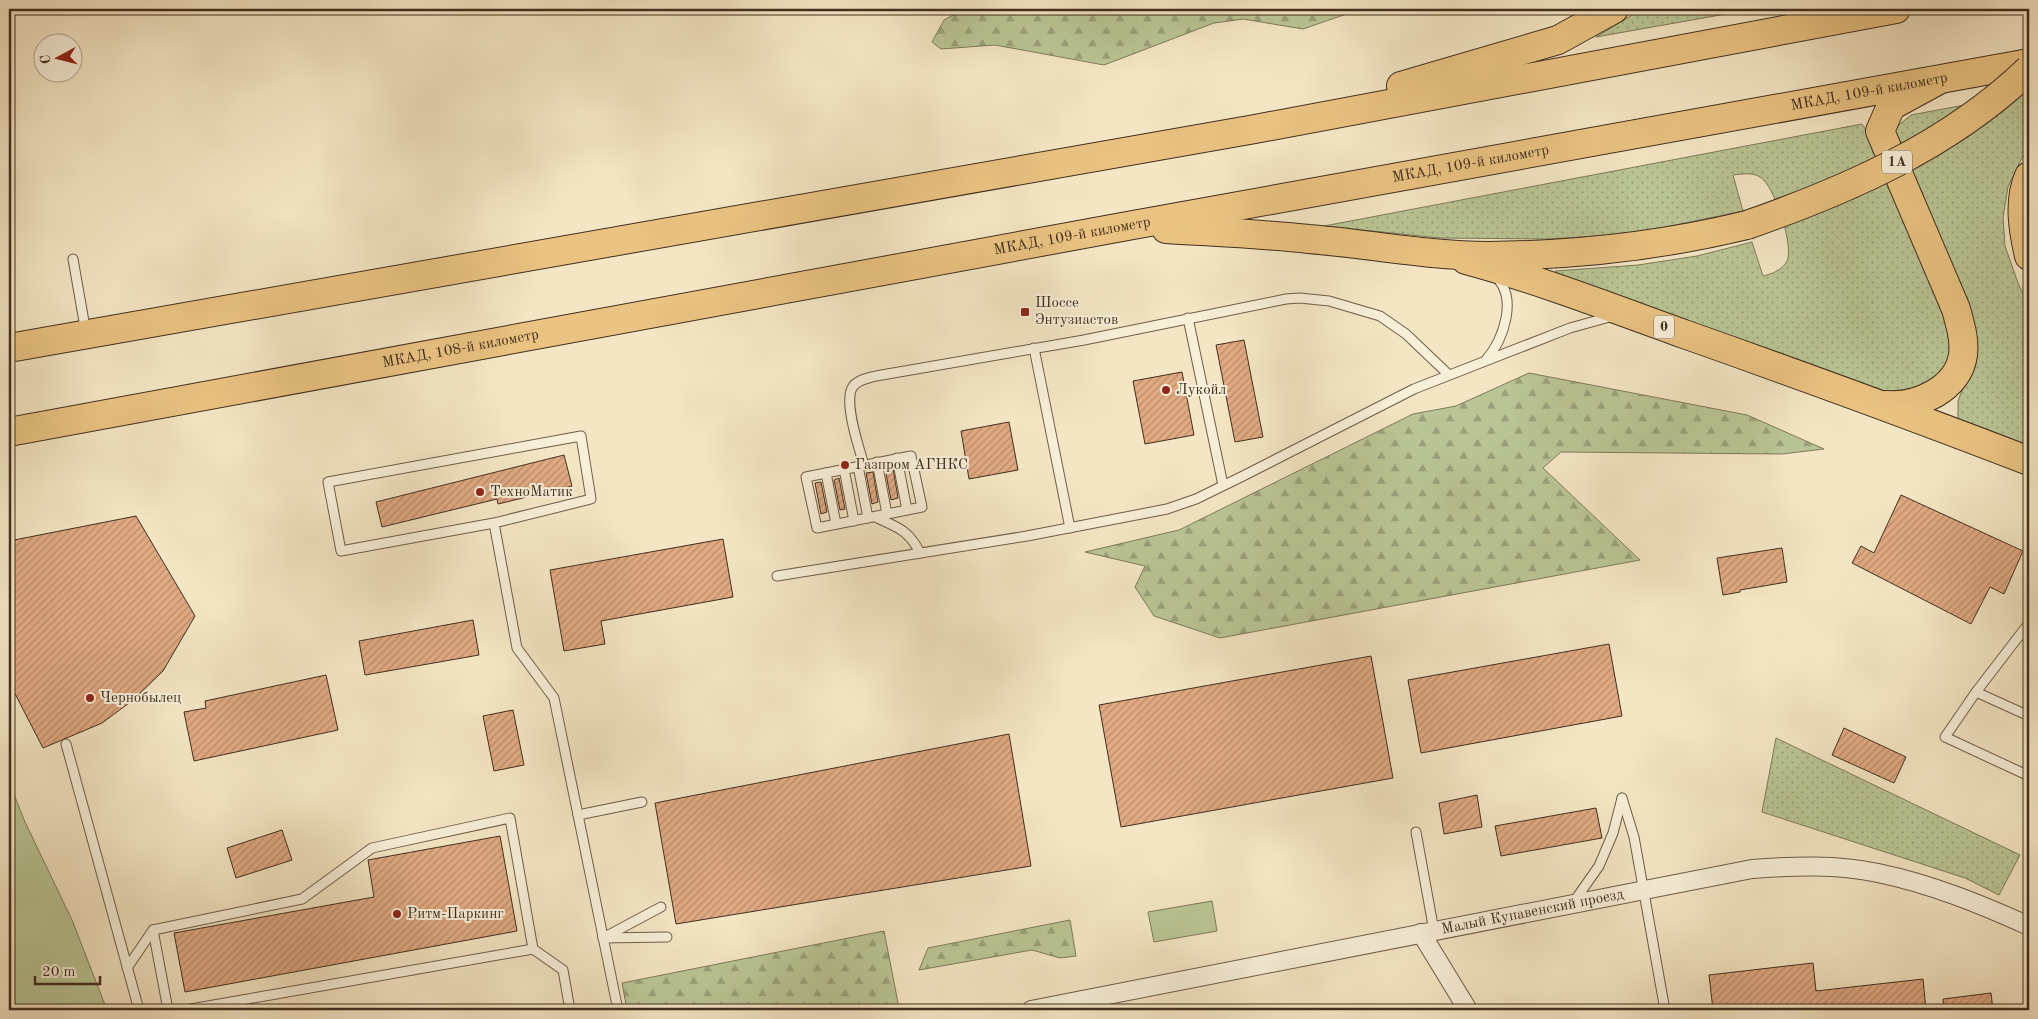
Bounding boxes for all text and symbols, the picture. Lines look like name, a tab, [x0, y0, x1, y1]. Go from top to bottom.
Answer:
north arrow	[32, 32, 82, 82]
text: С	[39, 54, 54, 65]
street label: МКАД, 109-й километр	[1790, 70, 1949, 113]
street label: МКАД, 109-й километр	[1391, 142, 1550, 185]
road number: 1A	[1882, 150, 1912, 173]
street label: МКАД, 109-й километр	[993, 214, 1152, 258]
place label: Шоссе Энтузиастов	[1035, 296, 1118, 328]
marker: Шоссе Энтузиастов	[1019, 306, 1031, 318]
road number: 0	[1654, 316, 1674, 338]
street label: МКАД, 108-й километр	[381, 327, 540, 371]
place label: Лукойл	[1176, 383, 1226, 398]
marker: Лукойл	[1160, 384, 1172, 396]
place label: Газпром АГНКС	[855, 458, 968, 473]
marker: Газпром АГНКС	[839, 459, 851, 471]
place label: ТехноМатик	[490, 485, 573, 500]
marker: ТехноМатик	[474, 486, 486, 498]
place label: Чернобылец	[100, 691, 182, 706]
marker: Чернобылец	[84, 692, 96, 704]
street label: Малый Купавенский проезд	[1440, 887, 1626, 937]
place label: Ритм-Паркинг	[407, 907, 504, 922]
marker: Ритм-Паркинг	[391, 908, 403, 920]
scale bar	[35, 954, 100, 986]
text: 20 m	[42, 965, 76, 980]

